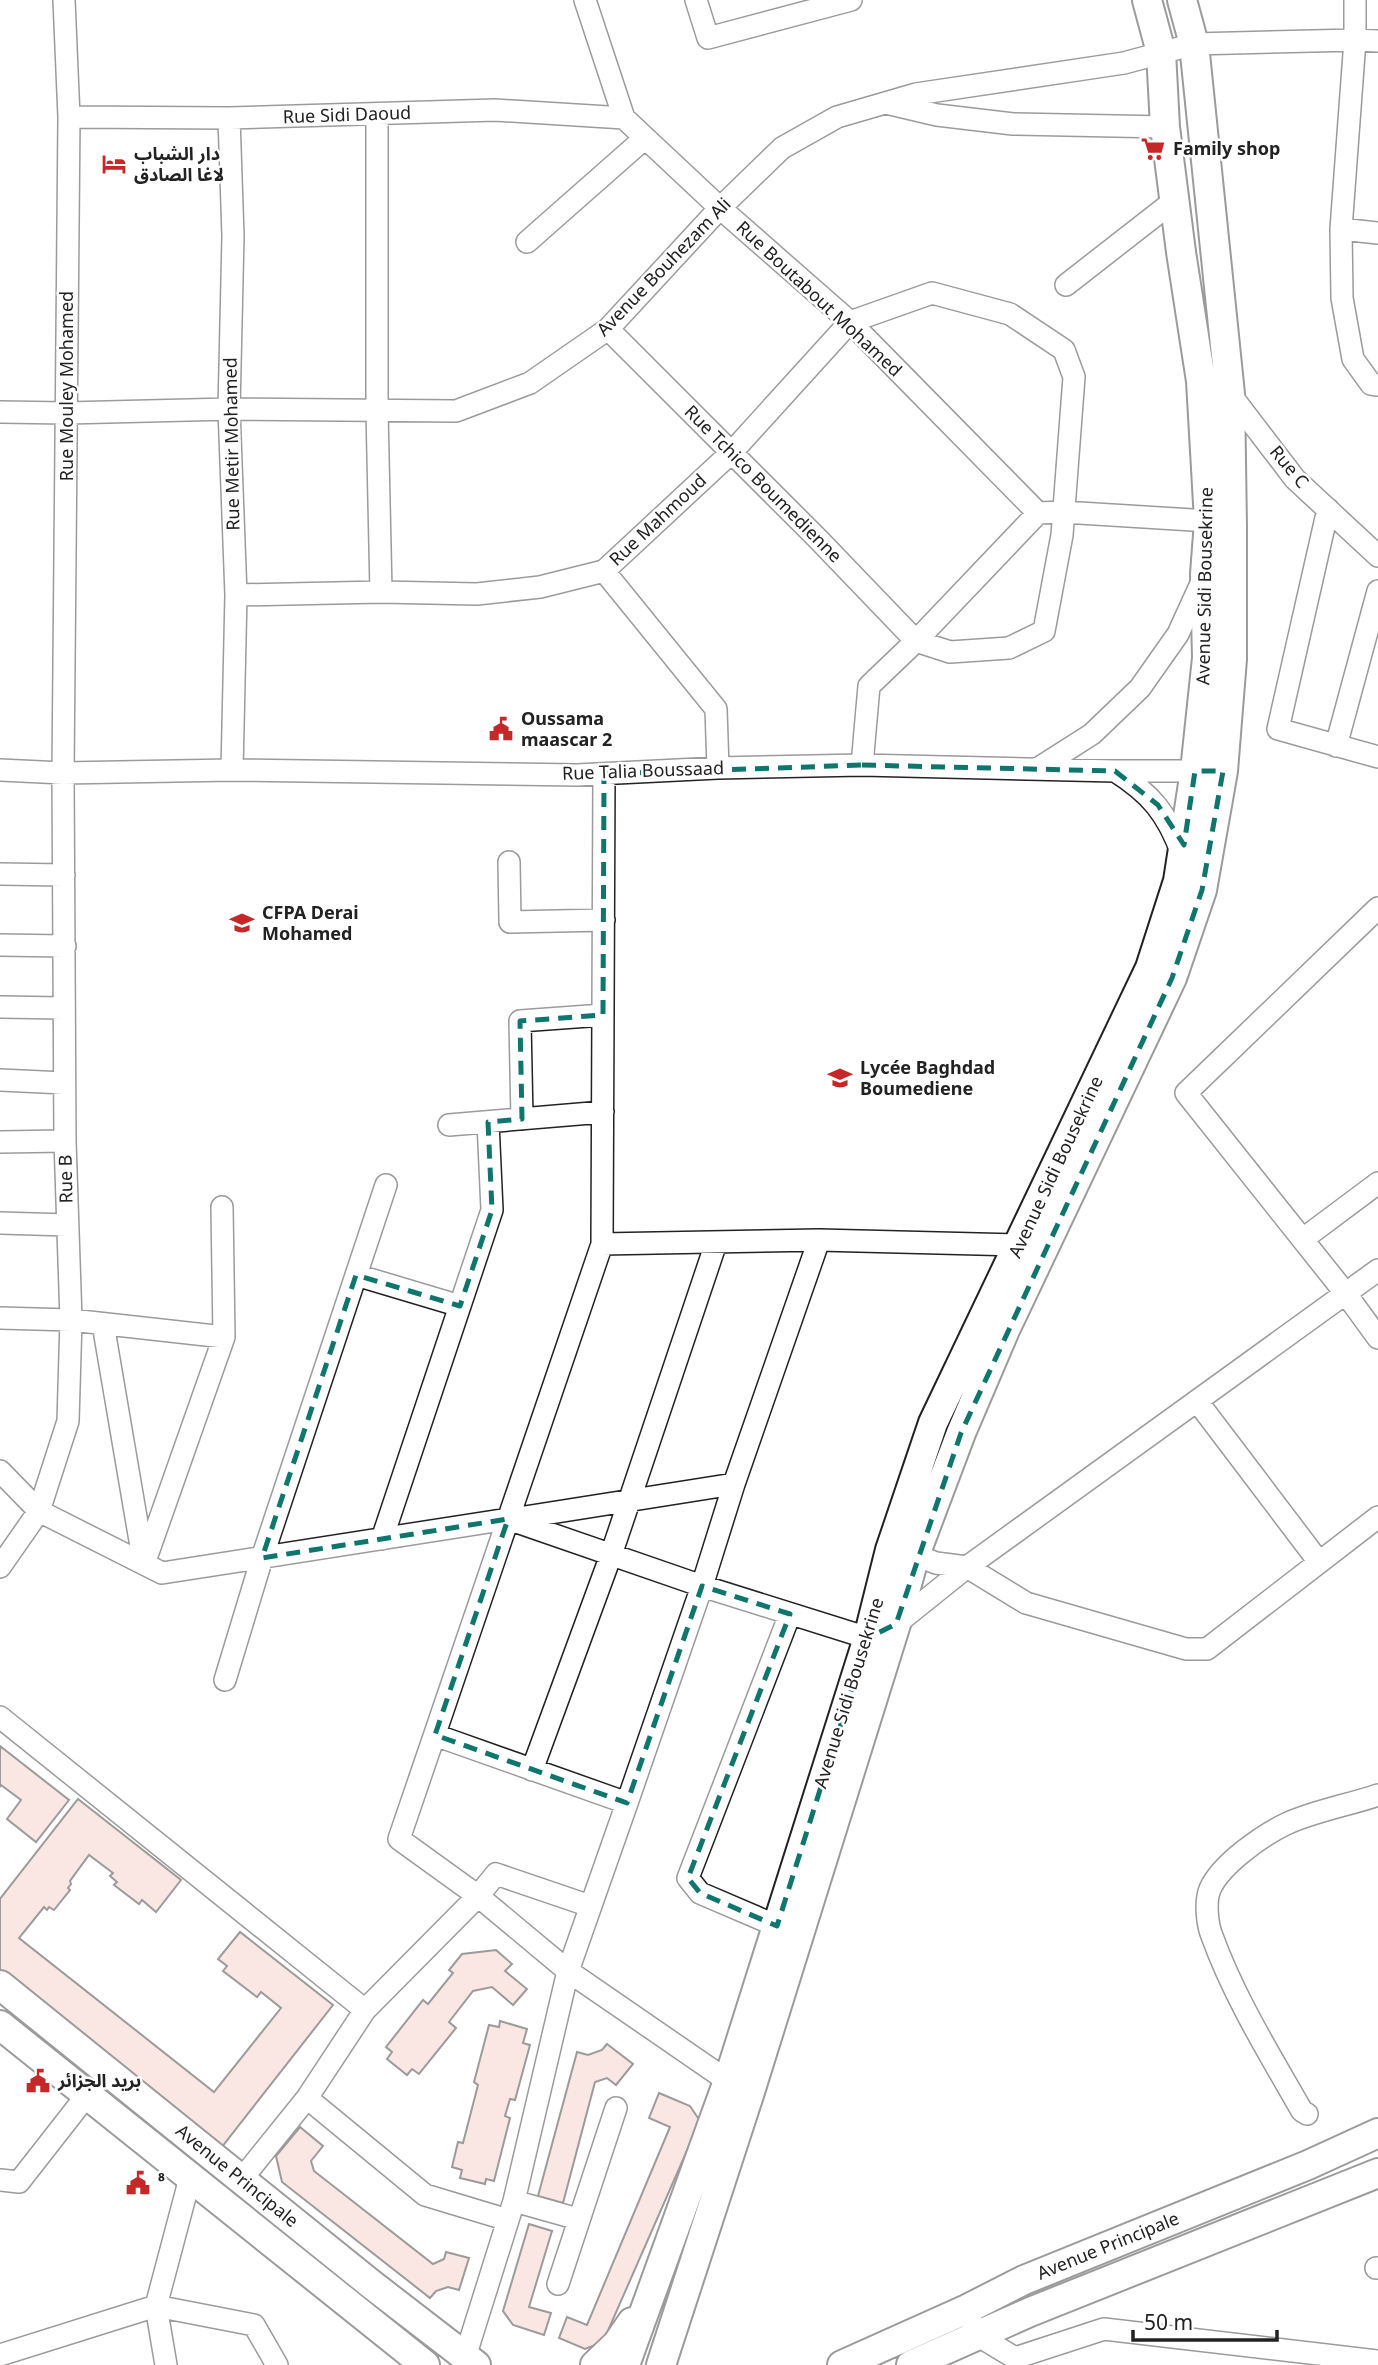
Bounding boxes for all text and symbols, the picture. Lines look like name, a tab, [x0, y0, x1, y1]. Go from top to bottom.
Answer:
street label: Rue Sidi Daoud	[282, 100, 412, 128]
supermarket icon: Family shop	[1139, 135, 1167, 163]
place label: Family shop	[1173, 136, 1280, 160]
place label: دار الشباب لاغا الصادق	[134, 141, 224, 186]
hotel icon: دار الشباب لاغا الصادق	[100, 150, 128, 178]
street label: Avenue Bouhezam Ali	[591, 192, 736, 341]
street label: Rue Boutabout Mohamed	[732, 215, 908, 381]
street label: Rue Mouley Mohamed	[54, 291, 78, 481]
street label: Rue Metir Mohamed	[217, 357, 245, 531]
street label: Rue Tchico Boumedienne	[680, 399, 848, 567]
street label: Rue C	[1265, 440, 1315, 493]
street label: Rue Mahmoud	[604, 468, 711, 571]
street label: Avenue Sidi Bousekrine	[1190, 487, 1218, 685]
place label: Oussama maascar 2	[521, 706, 612, 751]
public building icon: Oussama maascar 2	[487, 715, 515, 743]
street label: Rue Talia Boussaad	[562, 755, 724, 785]
place label: CFPA Derai Mohamed	[262, 900, 359, 945]
school or university icon: CFPA Derai Mohamed	[228, 909, 256, 937]
place label: Lycée Baghdad Boumediene	[860, 1055, 995, 1100]
school or university icon: Lycée Baghdad Boumediene	[826, 1064, 854, 1092]
street label: Avenue Sidi Bousekrine	[1002, 1072, 1108, 1261]
street label: Rue B	[53, 1154, 77, 1204]
street label: Avenue Sidi Bousekrine	[808, 1594, 889, 1791]
public building icon: بريد الجزائر	[24, 2067, 52, 2095]
place label: بريد الجزائر	[57, 2068, 141, 2092]
street label: Avenue Principale	[171, 2118, 304, 2232]
public building icon: ⁸	[124, 2169, 152, 2197]
place label: ⁸	[158, 2170, 165, 2194]
street label: Avenue Principale	[1033, 2206, 1182, 2285]
scale bar	[1133, 2298, 1276, 2342]
text: 50 m	[1144, 2308, 1193, 2336]

